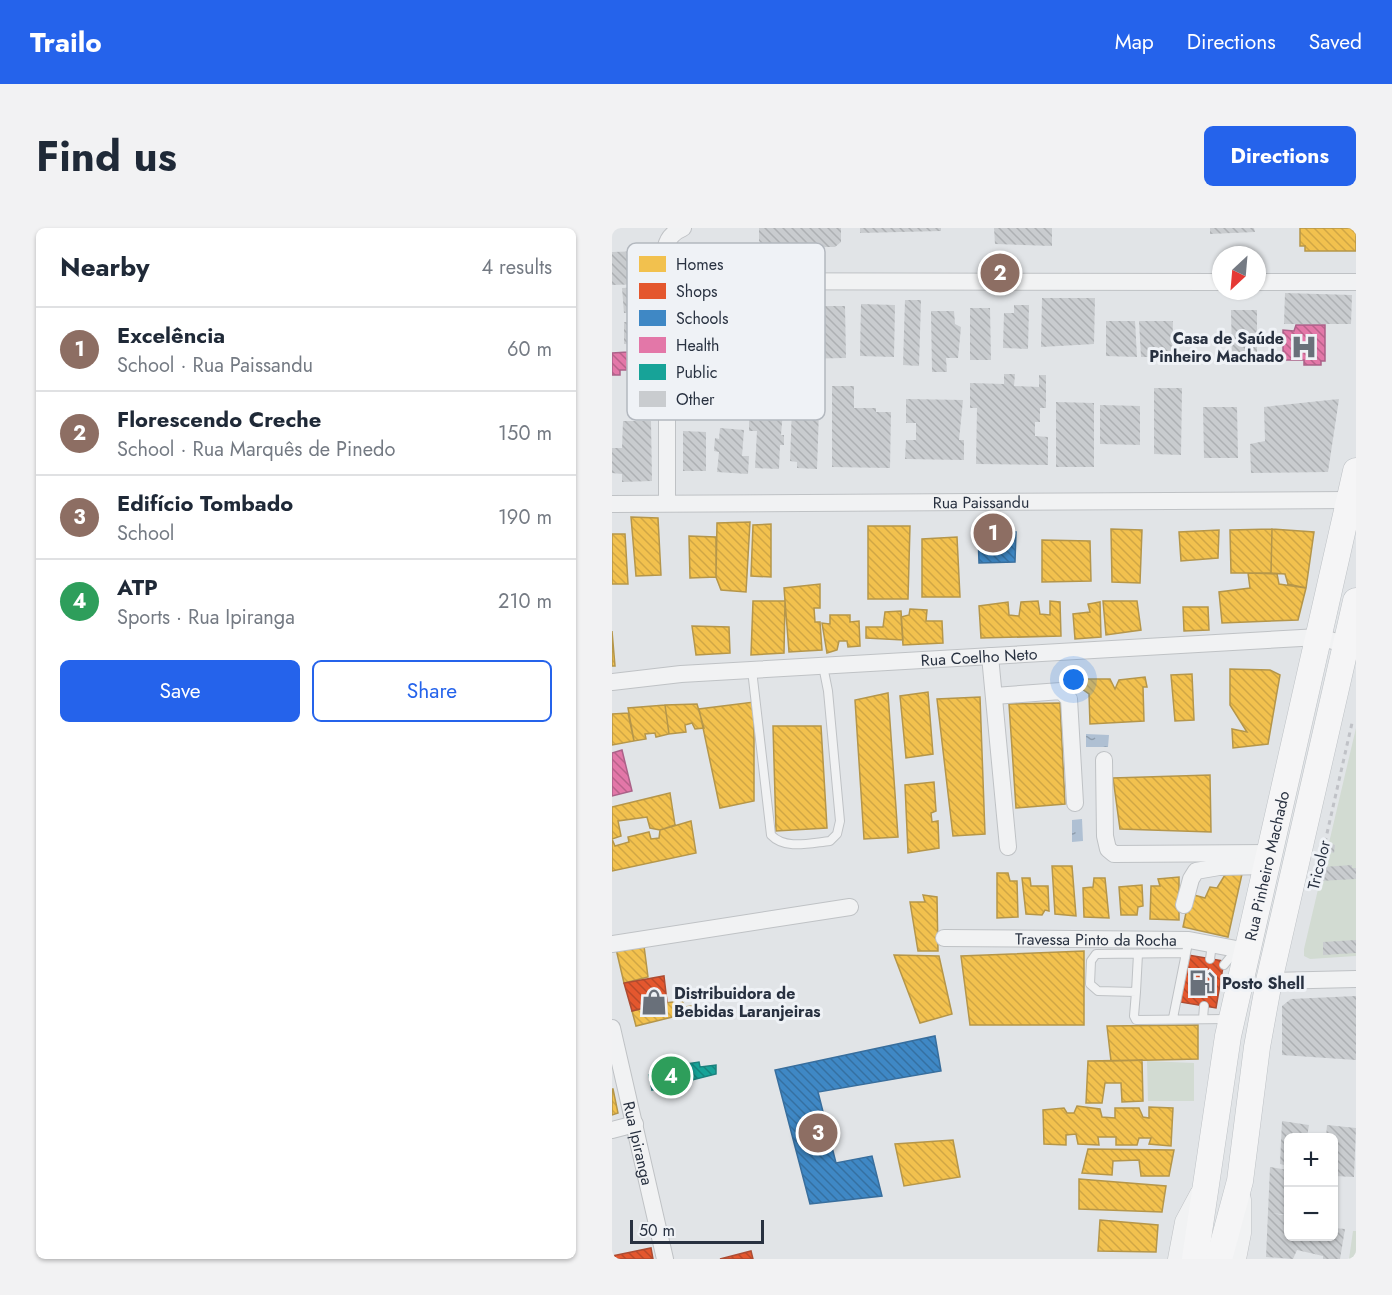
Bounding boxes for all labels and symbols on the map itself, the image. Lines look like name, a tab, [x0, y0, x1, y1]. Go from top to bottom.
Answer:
legend	[627, 243, 825, 420]
north arrow	[1212, 246, 1266, 300]
pin: 2	[980, 250, 1020, 296]
text: Homes	[676, 253, 723, 276]
text: Shops	[676, 280, 717, 303]
text: Schools	[676, 307, 728, 330]
place label: Casa de Saúde Pinheiro Machado	[1149, 327, 1284, 368]
hospital icon: Casa de Saúde Pinheiro Machado	[1289, 332, 1319, 362]
text: Health	[676, 334, 719, 357]
text: Public	[676, 361, 717, 384]
text: Other	[676, 388, 715, 411]
street label: Rua Paissandu	[933, 490, 1029, 514]
pin: 1	[974, 510, 1012, 556]
street label: Rua Coelho Neto	[920, 642, 1038, 672]
your location	[1059, 665, 1088, 694]
street label: Rua Pinheiro Machado	[1238, 788, 1295, 943]
street label: Tricolor	[1302, 837, 1336, 892]
street label: Travessa Pinto da Rocha	[1015, 927, 1177, 951]
fuel station icon: Posto Shell	[1187, 968, 1217, 998]
place label: Posto Shell	[1222, 972, 1304, 995]
place label: Distribuidora de Bebidas Laranjeiras	[674, 982, 821, 1023]
shop icon: Distribuidora de Bebidas Laranjeiras	[639, 987, 669, 1017]
pin: 4	[652, 1054, 690, 1098]
street label: Rua Ipiranga	[618, 1099, 659, 1187]
pin: 3	[798, 1110, 838, 1156]
scale bar	[630, 1217, 764, 1244]

